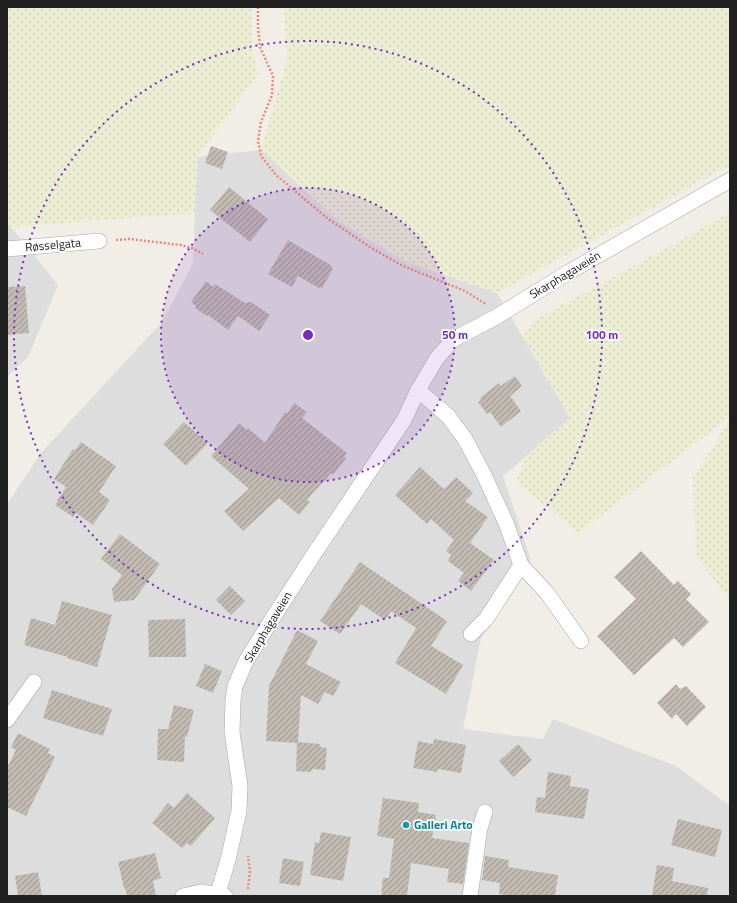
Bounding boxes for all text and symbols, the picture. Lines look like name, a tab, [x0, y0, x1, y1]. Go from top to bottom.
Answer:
street label: Røsselgata	[24, 233, 82, 256]
street label: Skarphagaveien	[526, 246, 604, 303]
text: 50 m	[442, 325, 468, 344]
text: 100 m	[586, 325, 618, 344]
centre of rings	[301, 328, 315, 342]
street label: Skarphagaveien	[239, 588, 296, 666]
place label: Galleri Arto	[414, 815, 473, 834]
marker: Galleri Arto	[401, 820, 411, 830]

